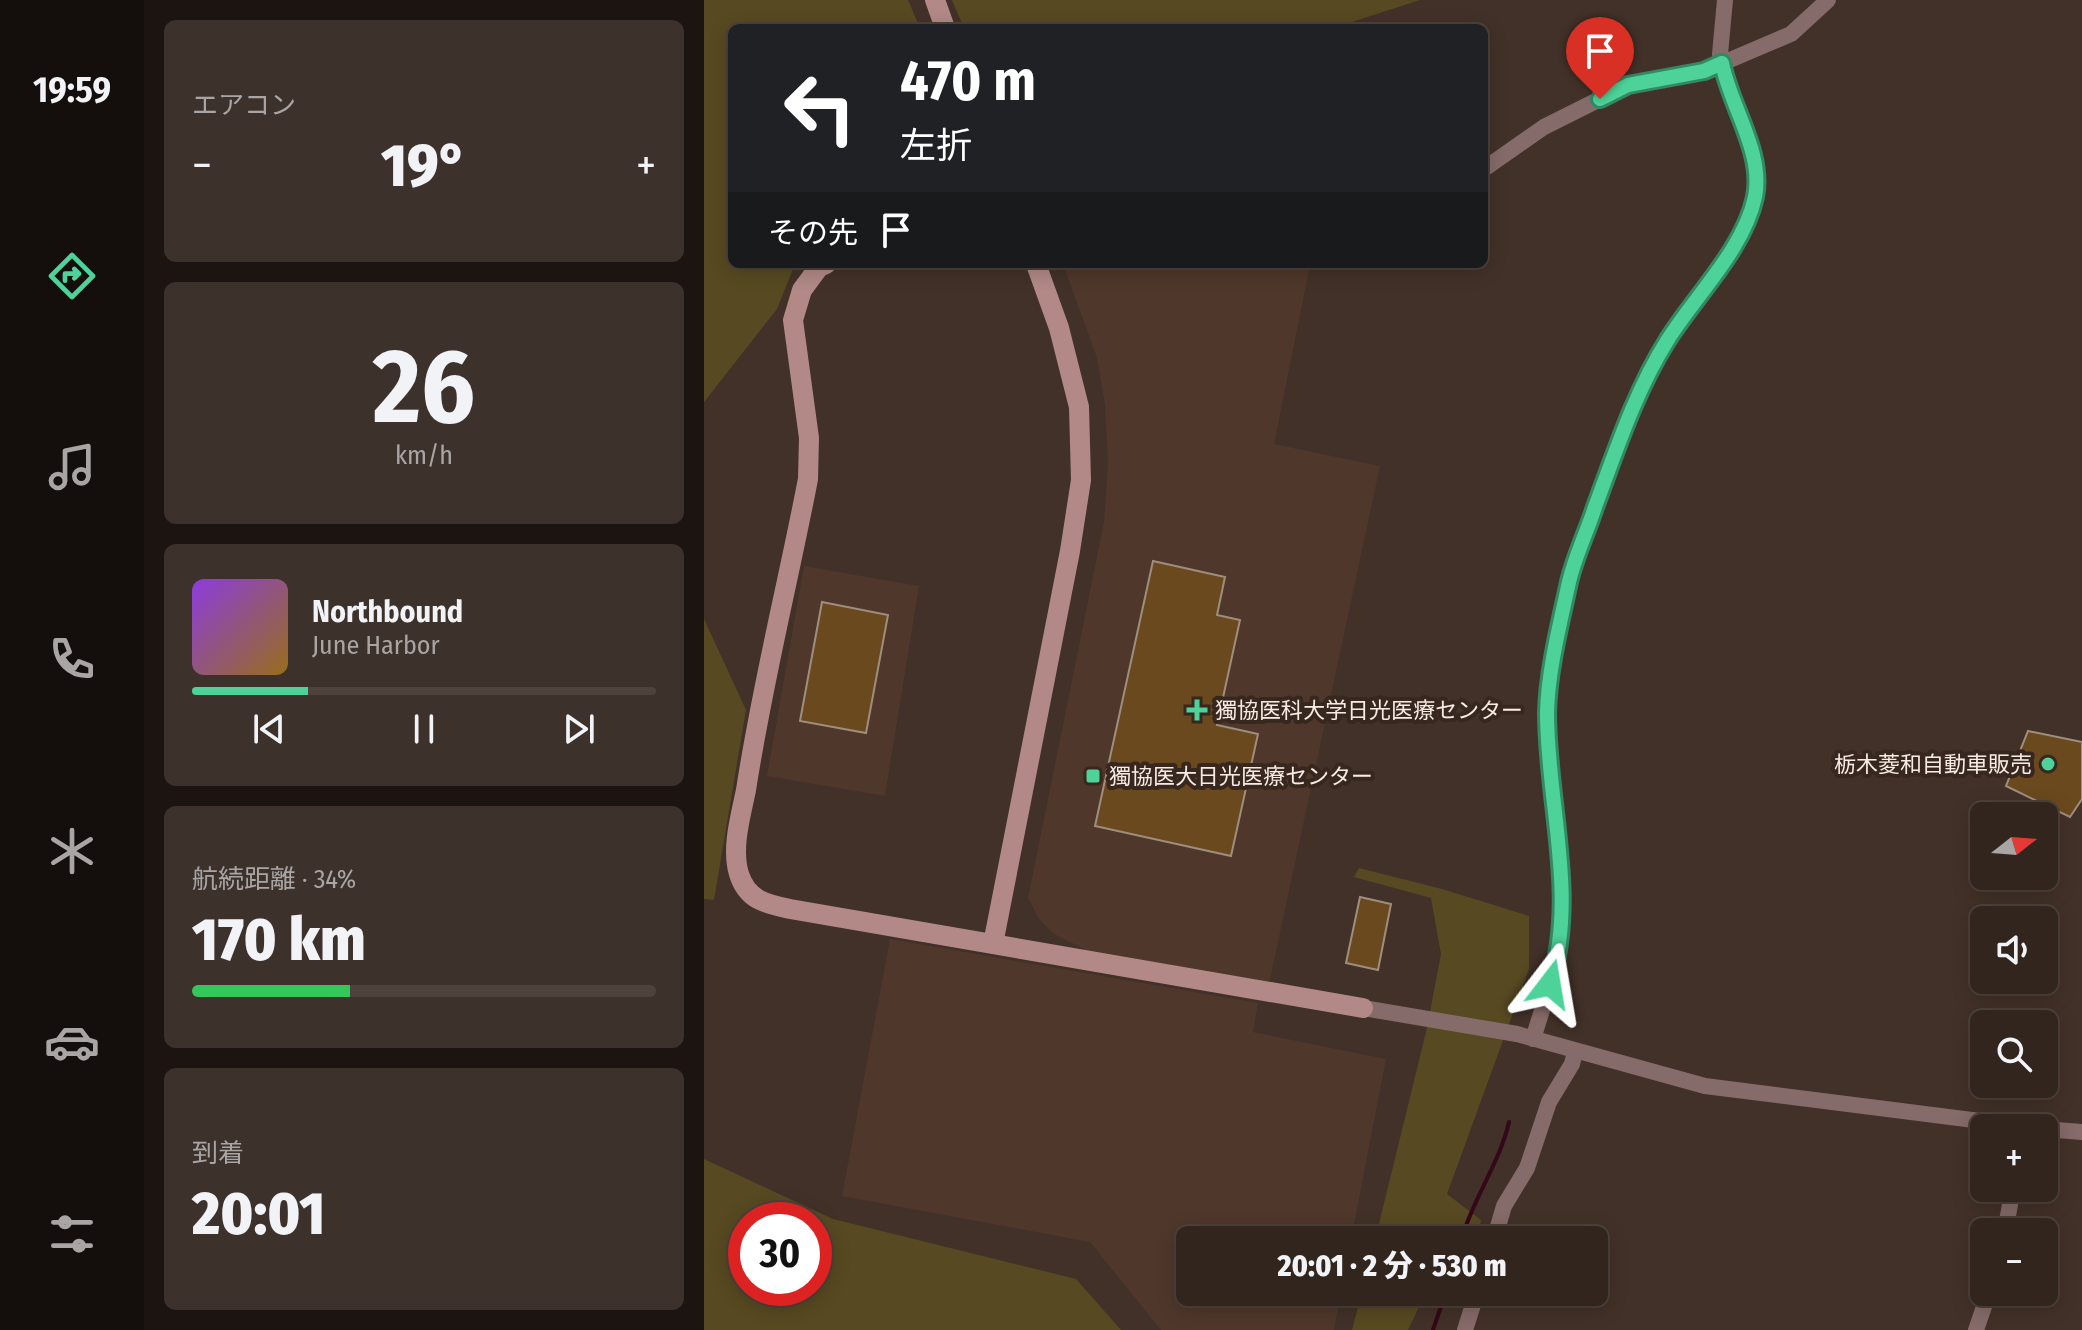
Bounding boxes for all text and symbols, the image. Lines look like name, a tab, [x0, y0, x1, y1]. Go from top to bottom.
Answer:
pin	[1566, 17, 1634, 99]
icon: arrive	[1578, 29, 1622, 73]
text: 470 m	[900, 48, 1036, 115]
icon: left	[768, 56, 872, 160]
text: 19:59	[33, 68, 111, 112]
text: エアコン	[192, 90, 296, 121]
text: 左折	[900, 124, 972, 168]
text: 19°	[381, 130, 467, 202]
text: −	[192, 139, 212, 192]
text: +	[636, 139, 656, 192]
icon: arrive	[874, 208, 918, 252]
text: その先	[768, 215, 858, 251]
icon: directions	[44, 248, 100, 304]
text: 26	[373, 325, 475, 450]
icon: music	[44, 439, 100, 495]
text: km/h	[395, 440, 453, 471]
text: Northbound	[312, 594, 463, 630]
text: June Harbor	[312, 630, 440, 661]
icon: phone	[44, 631, 100, 687]
place label: 獨協医科大学日光医療センター	[1215, 697, 1523, 724]
marker: 獨協医科大学日光医療センター	[1186, 699, 1208, 721]
icon: previous	[247, 707, 291, 751]
icon: pause	[402, 707, 446, 751]
icon: next	[557, 707, 601, 751]
place label: 栃木菱和自動車販売	[1834, 751, 2032, 778]
marker: 栃木菱和自動車販売	[2039, 755, 2057, 773]
place label: 獨協医大日光医療センター	[1109, 763, 1373, 790]
marker: 獨協医大日光医療センター	[1084, 767, 1102, 785]
north arrow	[1970, 802, 2058, 890]
map controls	[1970, 802, 2058, 1306]
icon: climate	[44, 823, 100, 879]
text: 航続距離 · 34%	[192, 864, 356, 895]
text: 170 km	[192, 904, 366, 976]
button: sound	[1970, 906, 2058, 994]
position arrow	[1508, 942, 1592, 1026]
button: search	[1970, 1010, 2058, 1098]
icon: car	[44, 1014, 100, 1070]
button: +	[1970, 1114, 2058, 1202]
text: 到着	[192, 1138, 244, 1169]
text: 20:01	[192, 1178, 325, 1250]
speed limit sign: 30	[728, 1202, 832, 1306]
icon: filters	[44, 1206, 100, 1262]
button: −	[1970, 1218, 2058, 1306]
text: 20:01 · 2 分 · 530 m	[1277, 1248, 1507, 1284]

